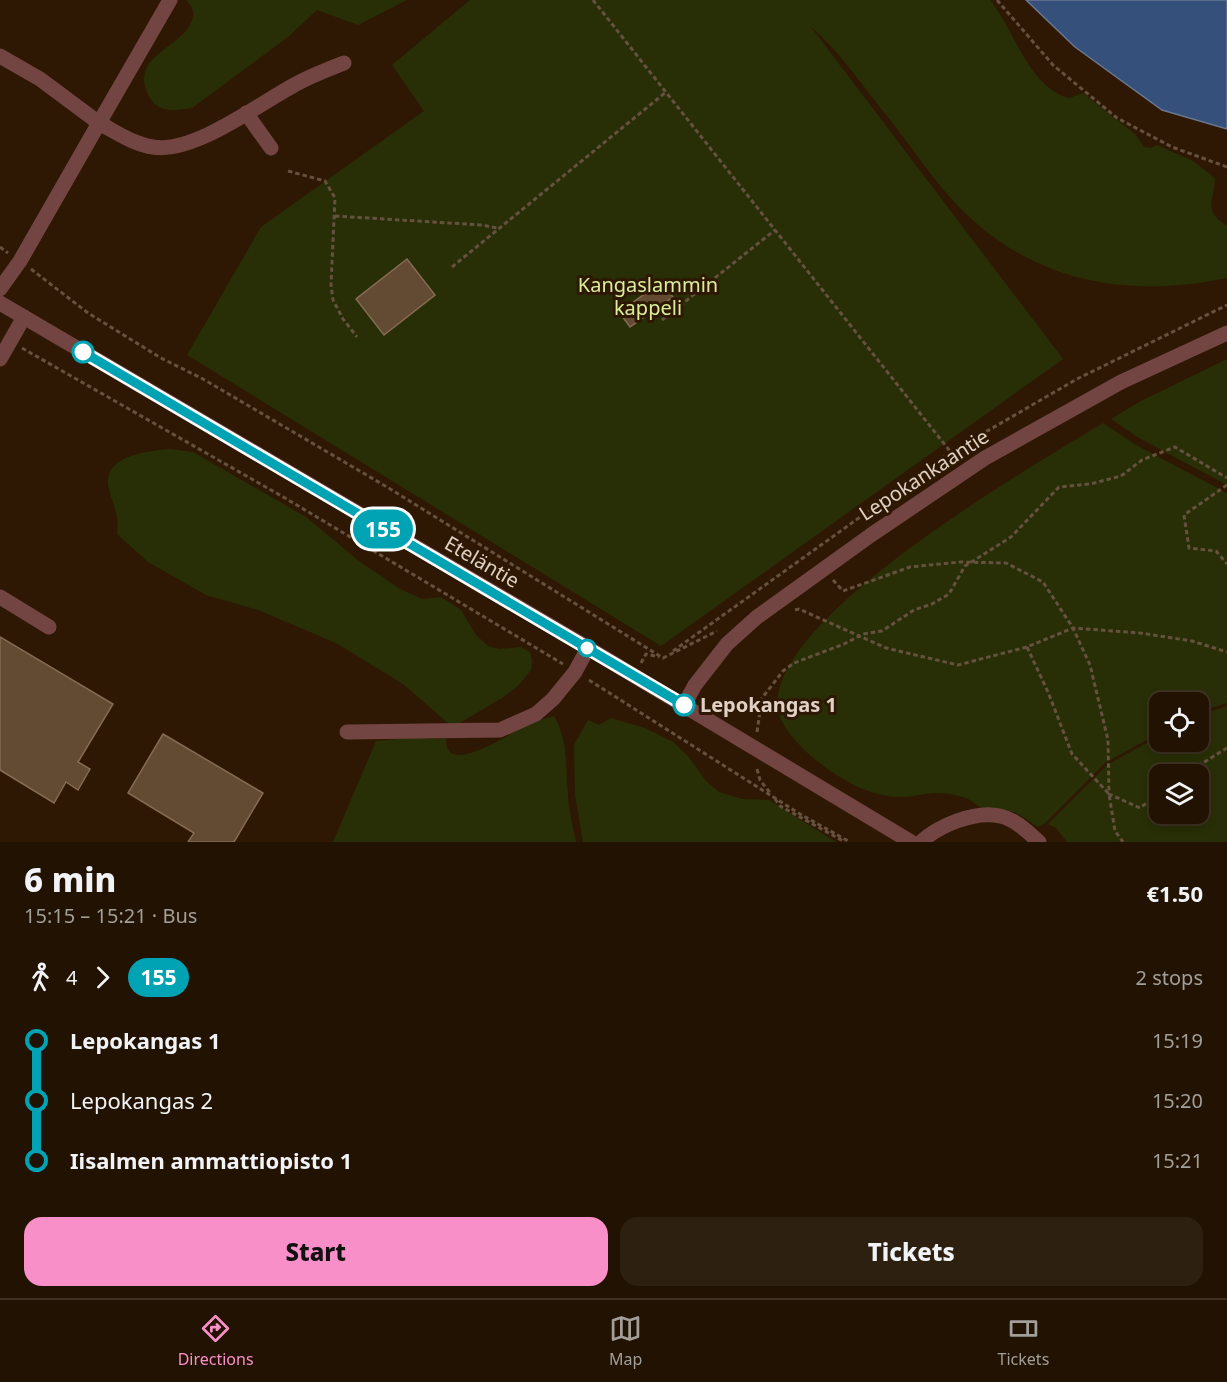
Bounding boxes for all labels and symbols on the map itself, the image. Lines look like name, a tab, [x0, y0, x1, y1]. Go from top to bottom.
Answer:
park label: Kangaslammin kappeli	[578, 271, 718, 321]
unlabelled marker	[72, 341, 94, 363]
street label: Lepokankaantie	[854, 423, 994, 527]
line badge: 155	[348, 510, 418, 548]
street label: Eteläntie	[440, 529, 525, 594]
unlabelled marker	[578, 639, 596, 657]
place label: Lepokangas 1	[700, 691, 837, 718]
marker: Lepokangas 1	[673, 694, 695, 716]

